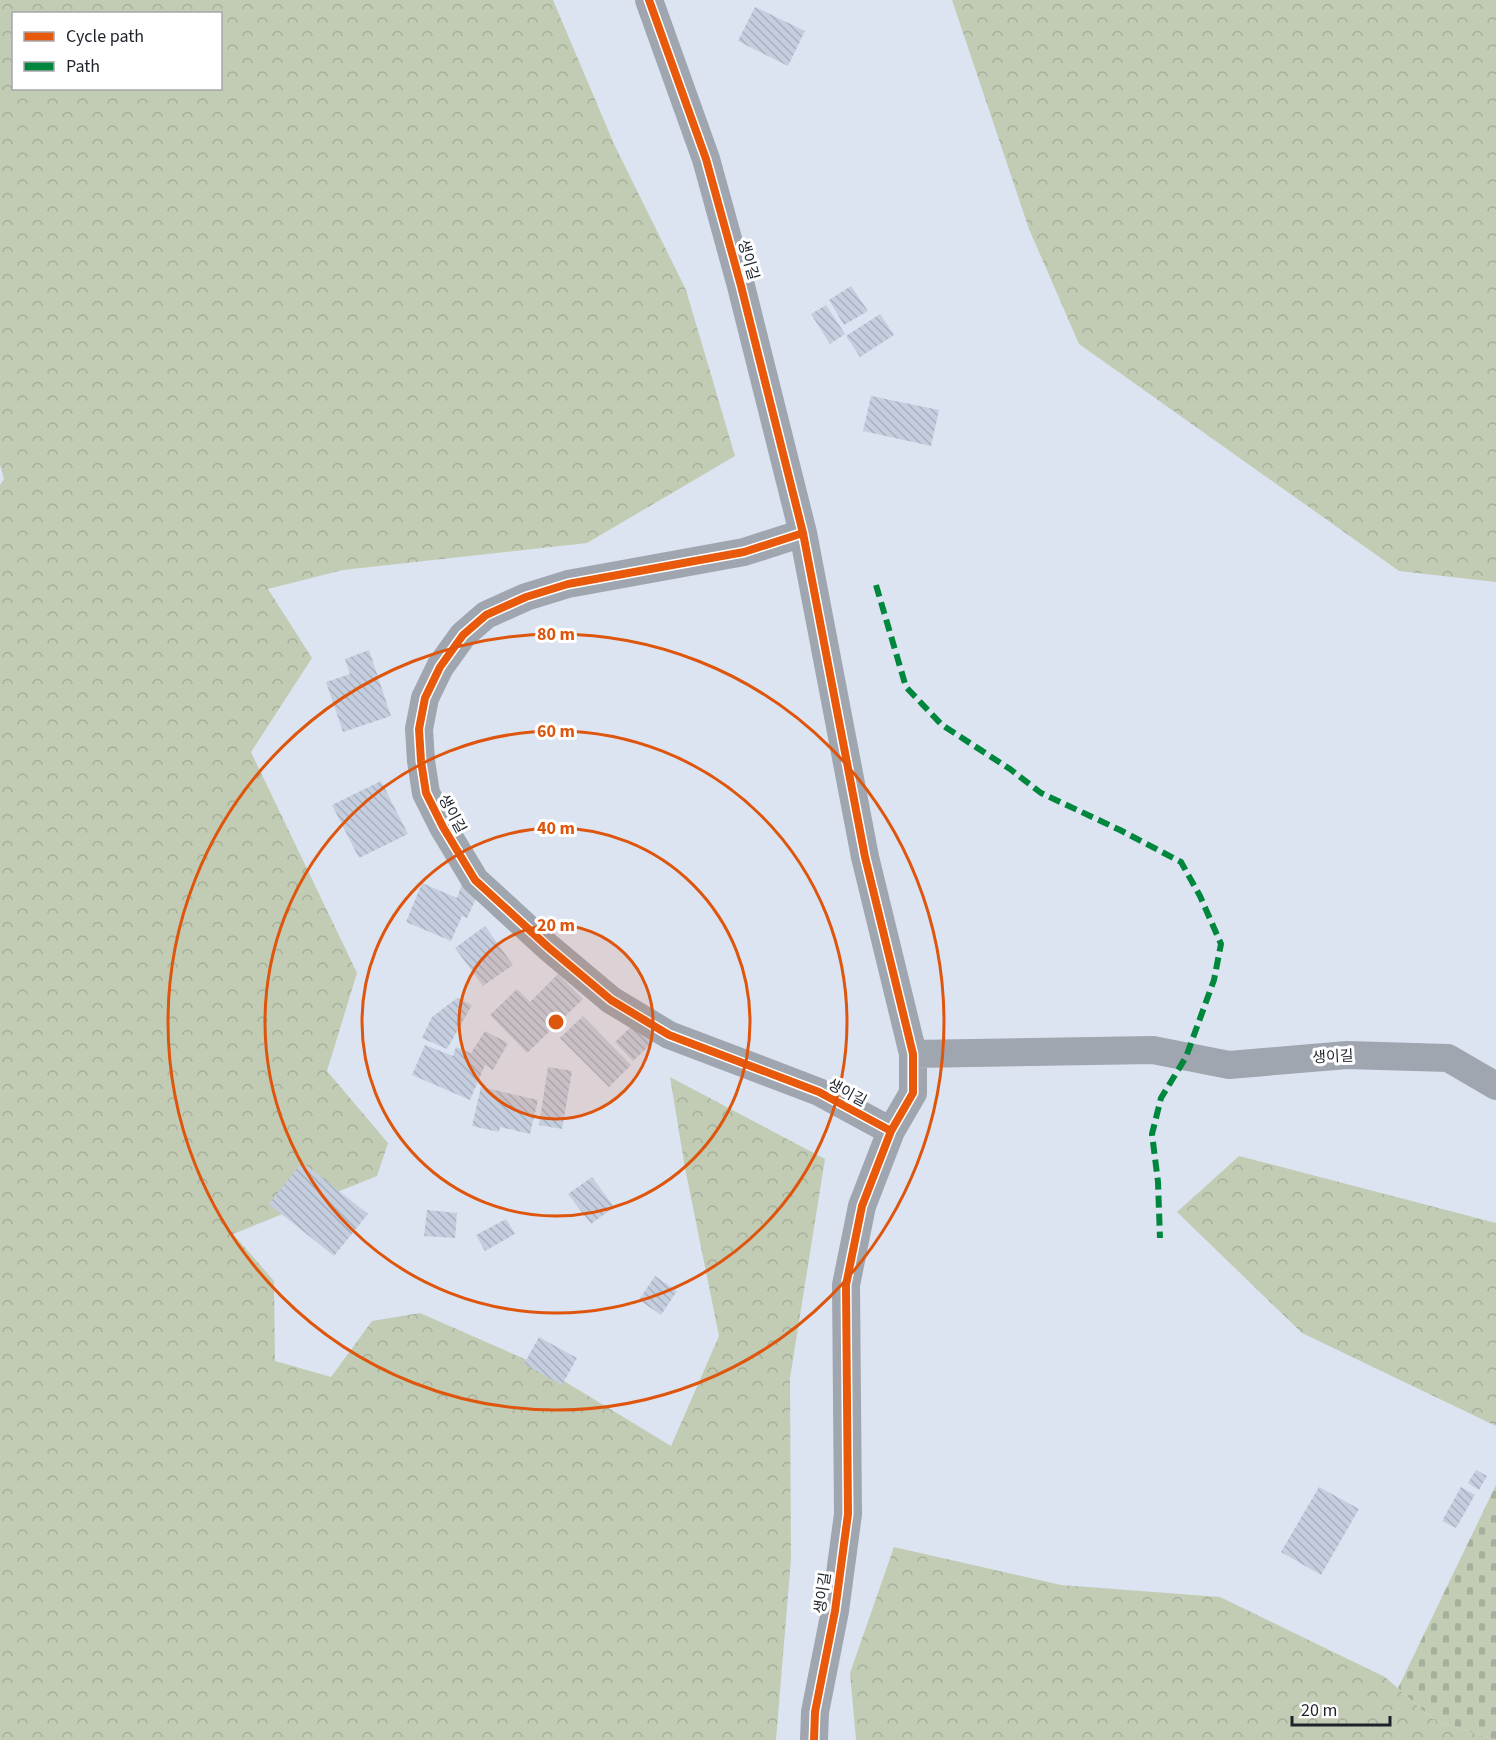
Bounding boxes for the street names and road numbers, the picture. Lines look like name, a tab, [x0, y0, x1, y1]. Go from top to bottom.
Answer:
street label: 생이길	[732, 237, 764, 283]
street label: 생이길	[433, 791, 471, 837]
street label: 생이길	[1312, 1045, 1354, 1069]
street label: 생이길	[824, 1074, 870, 1112]
street label: 생이길	[810, 1571, 836, 1615]

